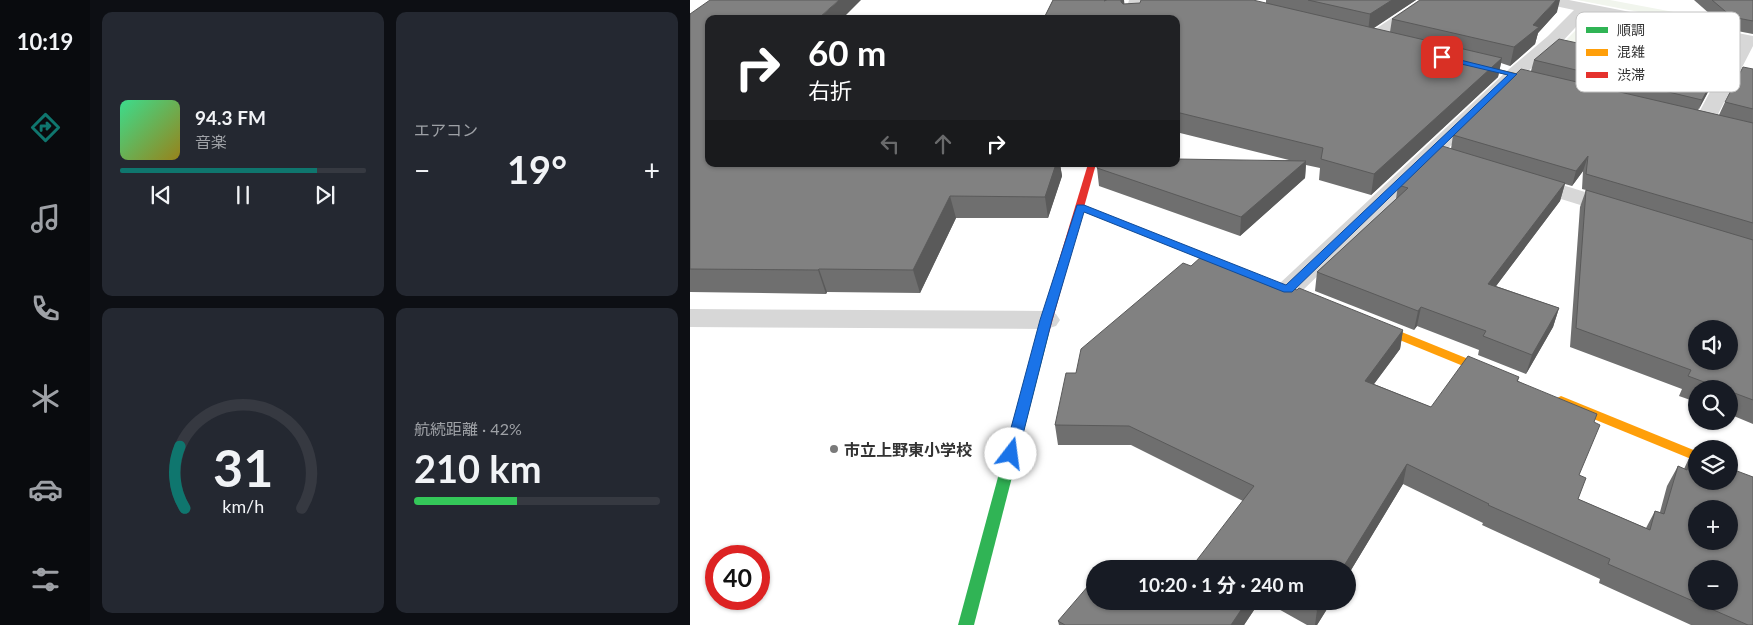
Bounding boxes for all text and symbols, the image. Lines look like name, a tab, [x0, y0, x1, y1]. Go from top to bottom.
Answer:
legend	[1576, 12, 1740, 92]
text: 順調	[1617, 21, 1645, 38]
text: 10:19	[17, 28, 73, 55]
text: 60 m	[808, 31, 886, 73]
icon: right	[725, 35, 790, 100]
pin	[1421, 36, 1463, 78]
icon: arrive	[1428, 43, 1456, 71]
text: 混雑	[1617, 43, 1645, 60]
text: 渋滞	[1617, 66, 1645, 83]
text: 右折	[808, 77, 852, 104]
text: 94.3 FM	[195, 106, 266, 129]
icon: directions	[28, 110, 63, 145]
text: エアコン	[414, 120, 478, 139]
icon: left	[876, 130, 904, 158]
icon: ahead	[929, 130, 957, 158]
icon: right	[982, 130, 1010, 158]
text: 音楽	[195, 132, 227, 151]
text: 19°	[507, 146, 567, 192]
text: −	[414, 153, 430, 187]
text: +	[644, 153, 660, 187]
icon: previous	[147, 181, 175, 209]
icon: pause	[229, 181, 257, 209]
icon: next	[311, 181, 339, 209]
icon: music	[28, 201, 63, 236]
icon: phone	[28, 291, 63, 326]
map controls	[1688, 320, 1738, 610]
button: sound	[1688, 320, 1738, 370]
button: search	[1688, 380, 1738, 430]
icon: climate	[28, 381, 63, 416]
text: 航続距離 · 42%	[414, 419, 522, 438]
position arrow	[984, 427, 1036, 479]
text: 31	[213, 436, 273, 498]
place label: 市立上野東小学校	[844, 440, 972, 459]
button: layers	[1688, 440, 1738, 490]
marker: 市立上野東小学校	[828, 443, 840, 455]
text: 210 km	[414, 445, 542, 491]
icon: car	[28, 472, 63, 507]
text: km/h	[222, 495, 264, 517]
button: +	[1688, 500, 1738, 550]
speed limit sign: 40	[705, 545, 770, 610]
button: −	[1688, 560, 1738, 610]
icon: filters	[28, 562, 63, 597]
text: 10:20 · 1 分 · 240 m	[1138, 573, 1304, 596]

